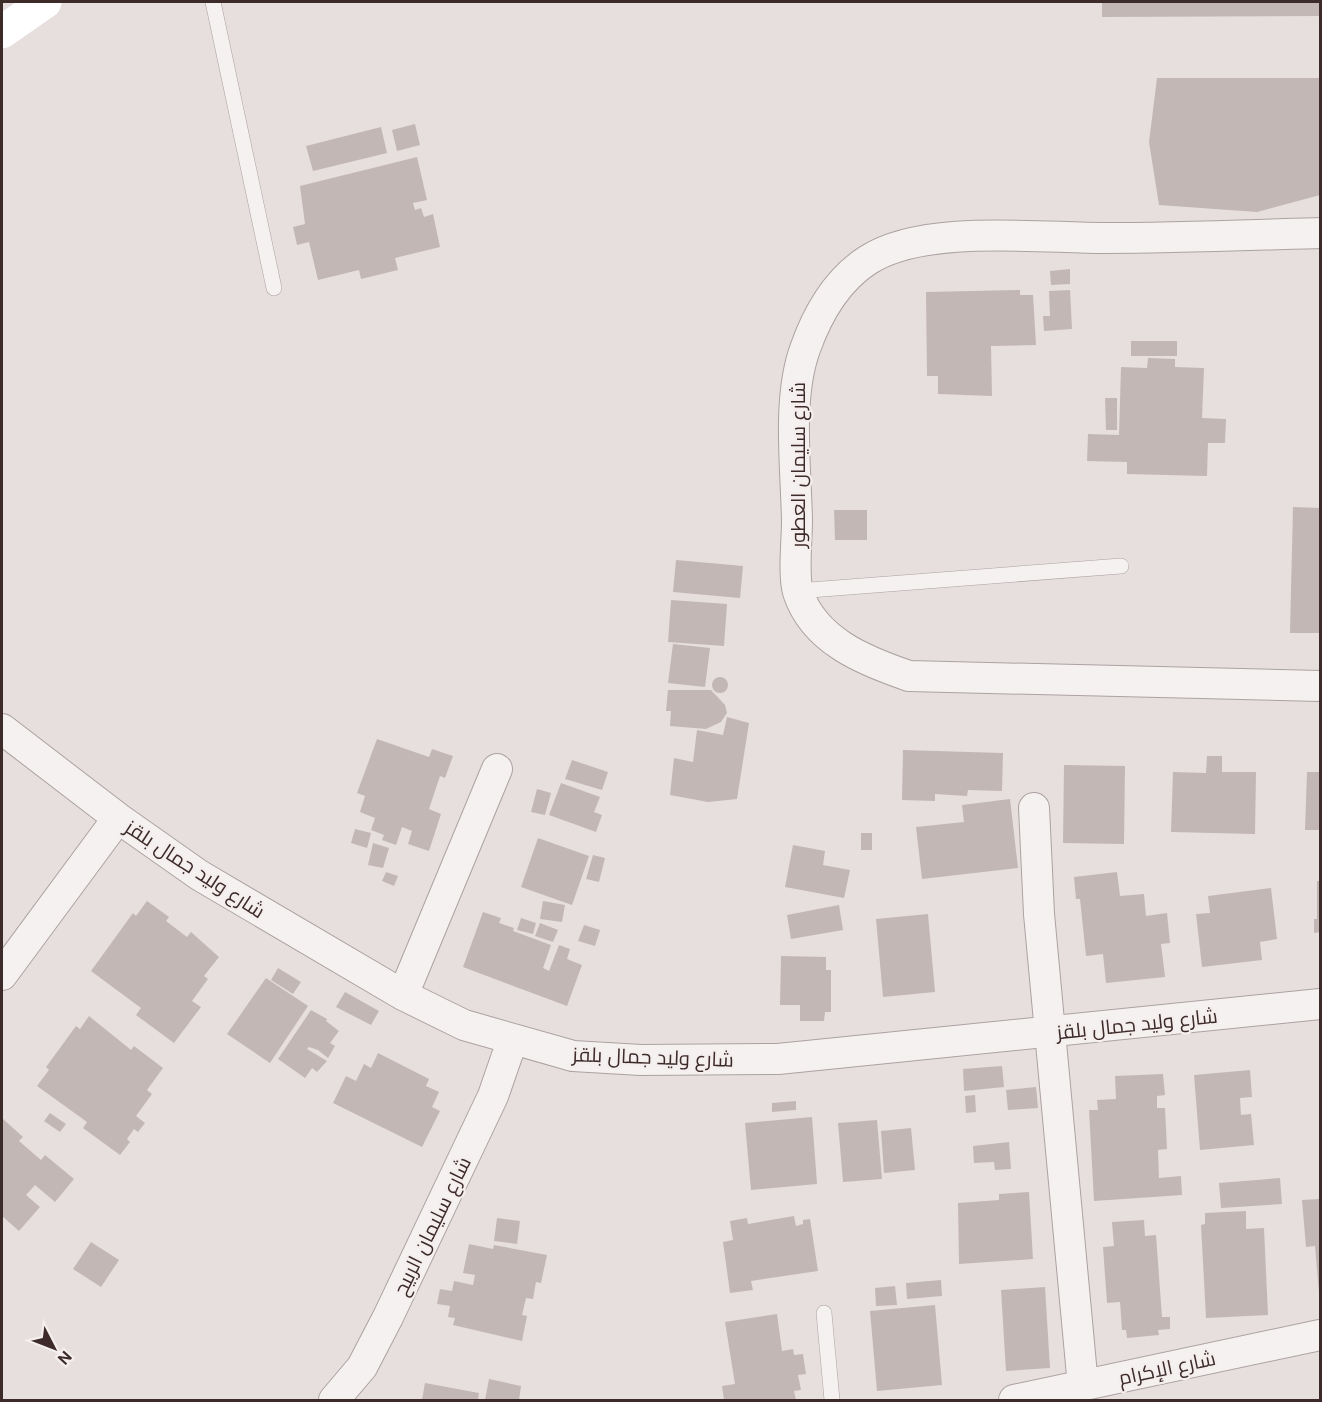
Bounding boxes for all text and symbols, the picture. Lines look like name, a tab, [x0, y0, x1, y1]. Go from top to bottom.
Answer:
street label: شارع سليمان العطور	[785, 382, 812, 549]
street label: شارع وليد جمال بلقز	[119, 814, 270, 925]
street label: شارع وليد جمال بلقز	[1054, 1003, 1219, 1046]
street label: شارع وليد جمال بلقز	[571, 1041, 734, 1074]
street label: شارع سليمان الربيح	[387, 1152, 478, 1300]
north arrow	[24, 1318, 84, 1378]
street label: شارع الإكرام	[1116, 1345, 1218, 1392]
text: N	[53, 1346, 76, 1369]

